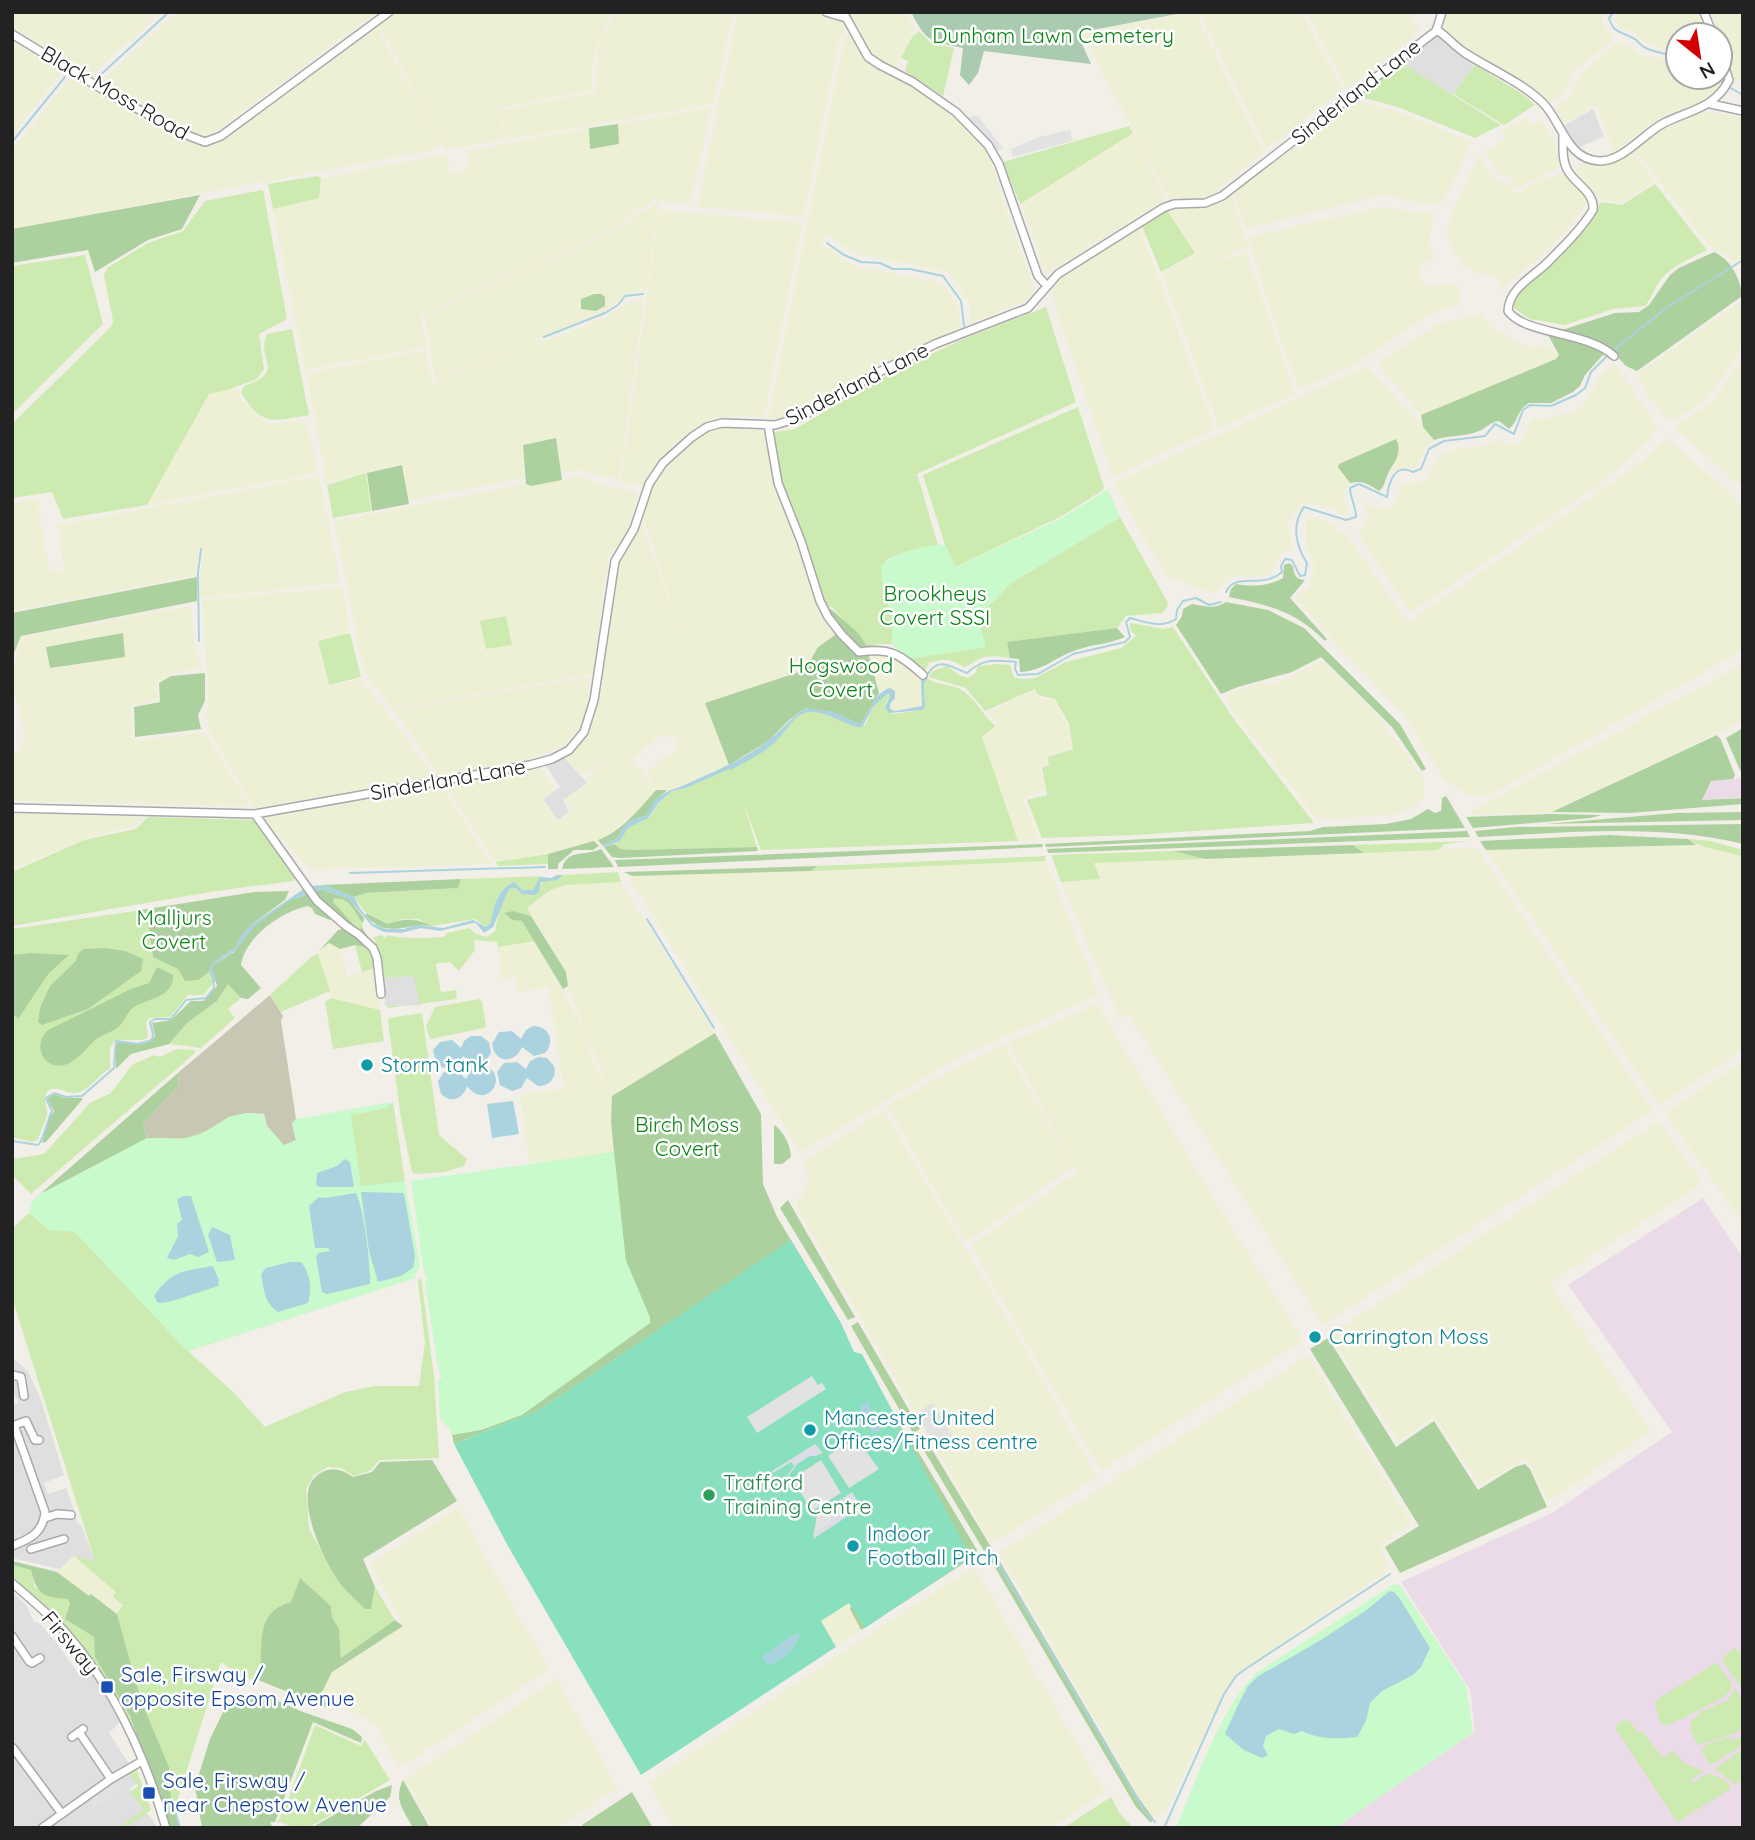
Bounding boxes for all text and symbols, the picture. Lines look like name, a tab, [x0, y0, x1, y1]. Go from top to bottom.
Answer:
north arrow	[1664, 21, 1734, 91]
park label: Dunham Lawn Cemetery	[932, 22, 1174, 48]
street label: Sinderland Lane	[1285, 33, 1425, 150]
street label: Black Moss Road	[37, 39, 194, 145]
text: N	[1695, 57, 1720, 85]
street label: Sinderland Lane	[781, 336, 932, 430]
park label: Brookheys Covert SSSI	[880, 580, 990, 630]
park label: Hogswood Covert	[789, 652, 893, 702]
street label: Sinderland Lane	[368, 753, 527, 805]
park label: Malljurs Covert	[136, 904, 212, 954]
place label: Storm tank	[381, 1051, 489, 1077]
marker: Storm tank	[359, 1057, 375, 1073]
park label: Birch Moss Covert	[635, 1111, 739, 1161]
place label: Carrington Moss	[1329, 1323, 1489, 1349]
marker: Carrington Moss	[1307, 1329, 1323, 1345]
place label: Mancester United Offices/Fitness centre	[824, 1404, 1038, 1454]
marker: Mancester United Offices/Fitness centre	[802, 1422, 818, 1438]
place label: Trafford Training Centre	[723, 1469, 871, 1519]
marker: Trafford Training Centre	[701, 1487, 717, 1503]
place label: Indoor Football Pitch	[867, 1520, 999, 1570]
marker: Indoor Football Pitch	[845, 1538, 861, 1554]
street label: Firsway	[37, 1605, 105, 1679]
place label: Sale, Firsway / opposite Epsom Avenue	[121, 1661, 355, 1711]
marker: Sale, Firsway / opposite Epsom Avenue	[99, 1679, 115, 1695]
place label: Sale, Firsway / near Chepstow Avenue	[163, 1767, 387, 1817]
marker: Sale, Firsway / near Chepstow Avenue	[141, 1785, 157, 1801]

